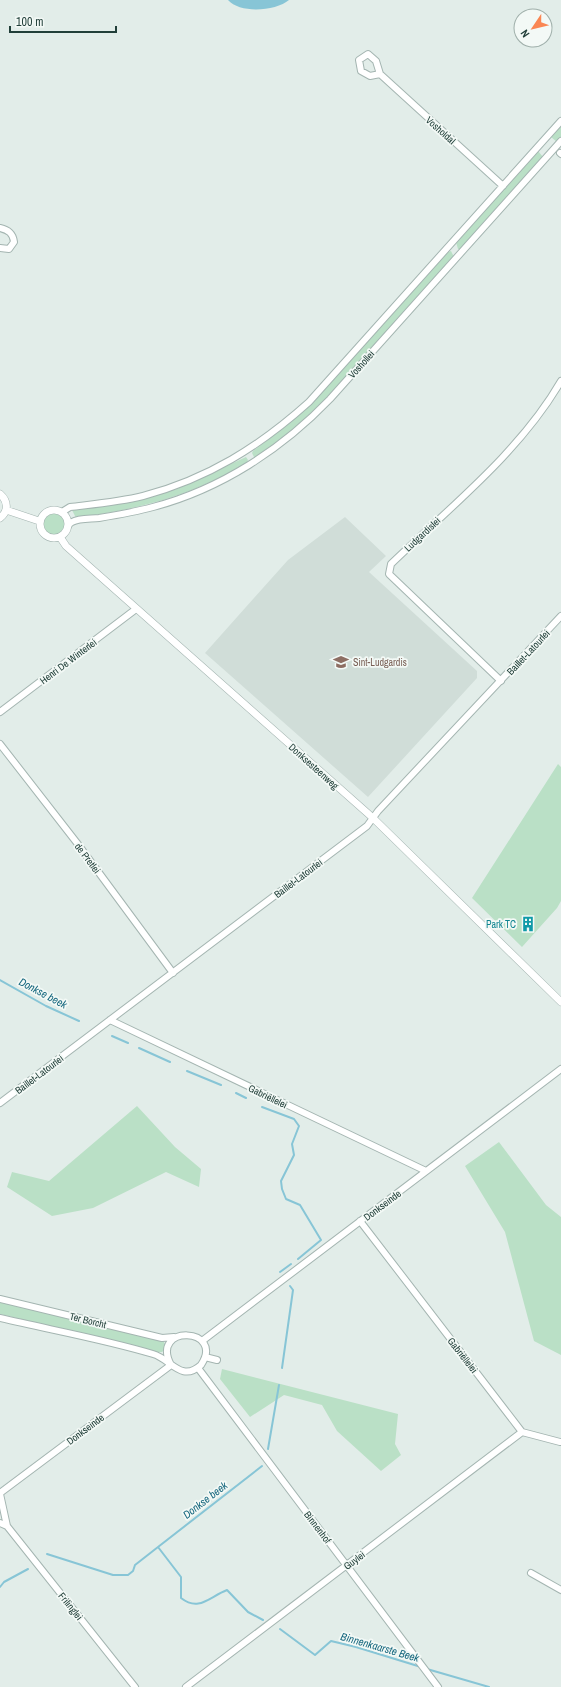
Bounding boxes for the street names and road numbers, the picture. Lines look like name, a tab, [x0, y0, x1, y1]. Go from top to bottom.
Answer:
street label: Vosholdal	[423, 114, 458, 147]
street label: Voshollei	[345, 348, 377, 381]
street label: Ludgardislei	[401, 514, 443, 555]
street label: Baillet-Latourlei	[504, 627, 553, 678]
street label: Henri De Winterlei	[37, 636, 99, 687]
street label: Donksesteenweg	[286, 740, 342, 793]
street label: de Pretlei	[72, 840, 103, 876]
street label: Baillet-Latourlei	[271, 856, 325, 901]
street label: Baillet-Latourlei	[12, 1052, 66, 1097]
street label: Gabriëllelei	[246, 1081, 289, 1111]
street label: Donkseinde	[361, 1187, 404, 1224]
street label: Ter Borcht	[68, 1310, 108, 1331]
street label: Gabriëllelei	[445, 1335, 481, 1376]
street label: Donkseinde	[64, 1411, 107, 1448]
street label: Binnenhof	[301, 1508, 334, 1547]
street label: Guylei	[341, 1548, 368, 1573]
street label: Frilinglei	[56, 1590, 86, 1623]

